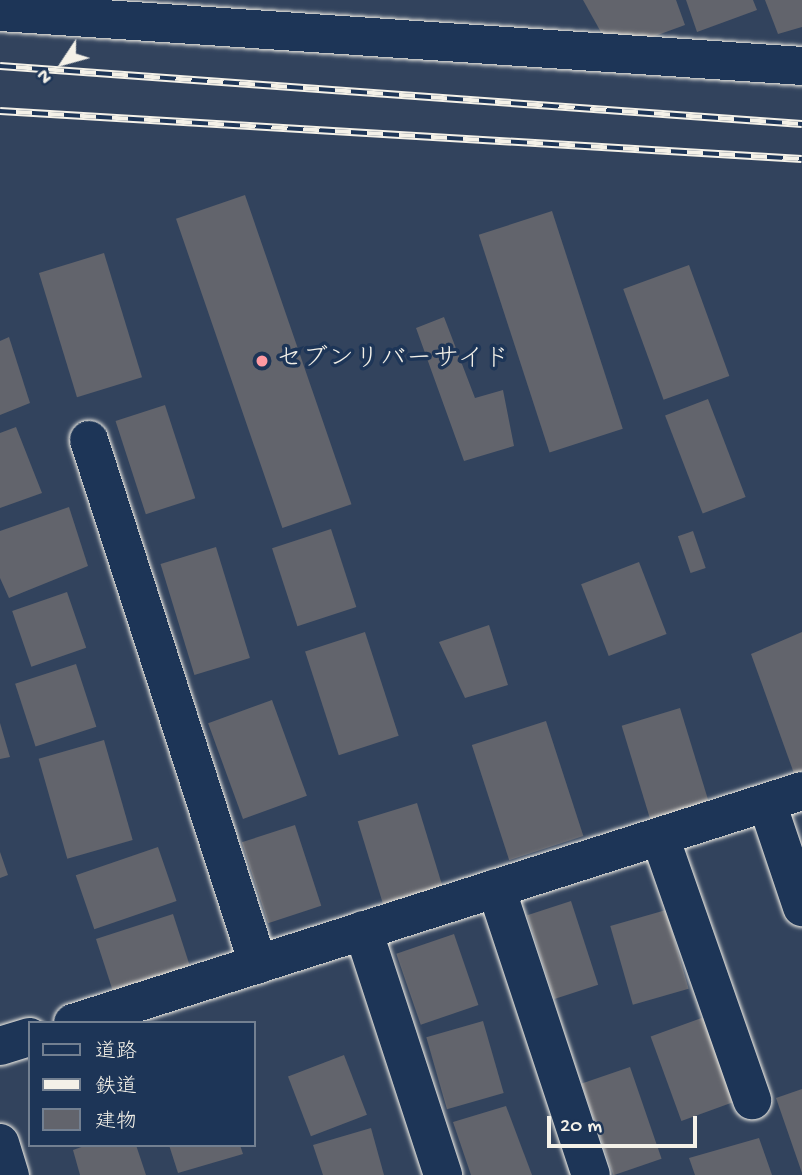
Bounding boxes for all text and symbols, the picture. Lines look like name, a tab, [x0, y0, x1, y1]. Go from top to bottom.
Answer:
north arrow	[28, 28, 98, 98]
text: N	[33, 64, 59, 87]
place label: セブンリバーサイド	[276, 345, 510, 377]
marker: セブンリバーサイド	[254, 353, 270, 369]
legend	[28, 1021, 256, 1147]
text: 道路	[95, 1041, 137, 1066]
text: 鉄道	[95, 1076, 137, 1101]
scale bar	[550, 1102, 700, 1146]
text: 建物	[95, 1111, 137, 1136]
text: 20 m	[560, 1115, 602, 1140]

